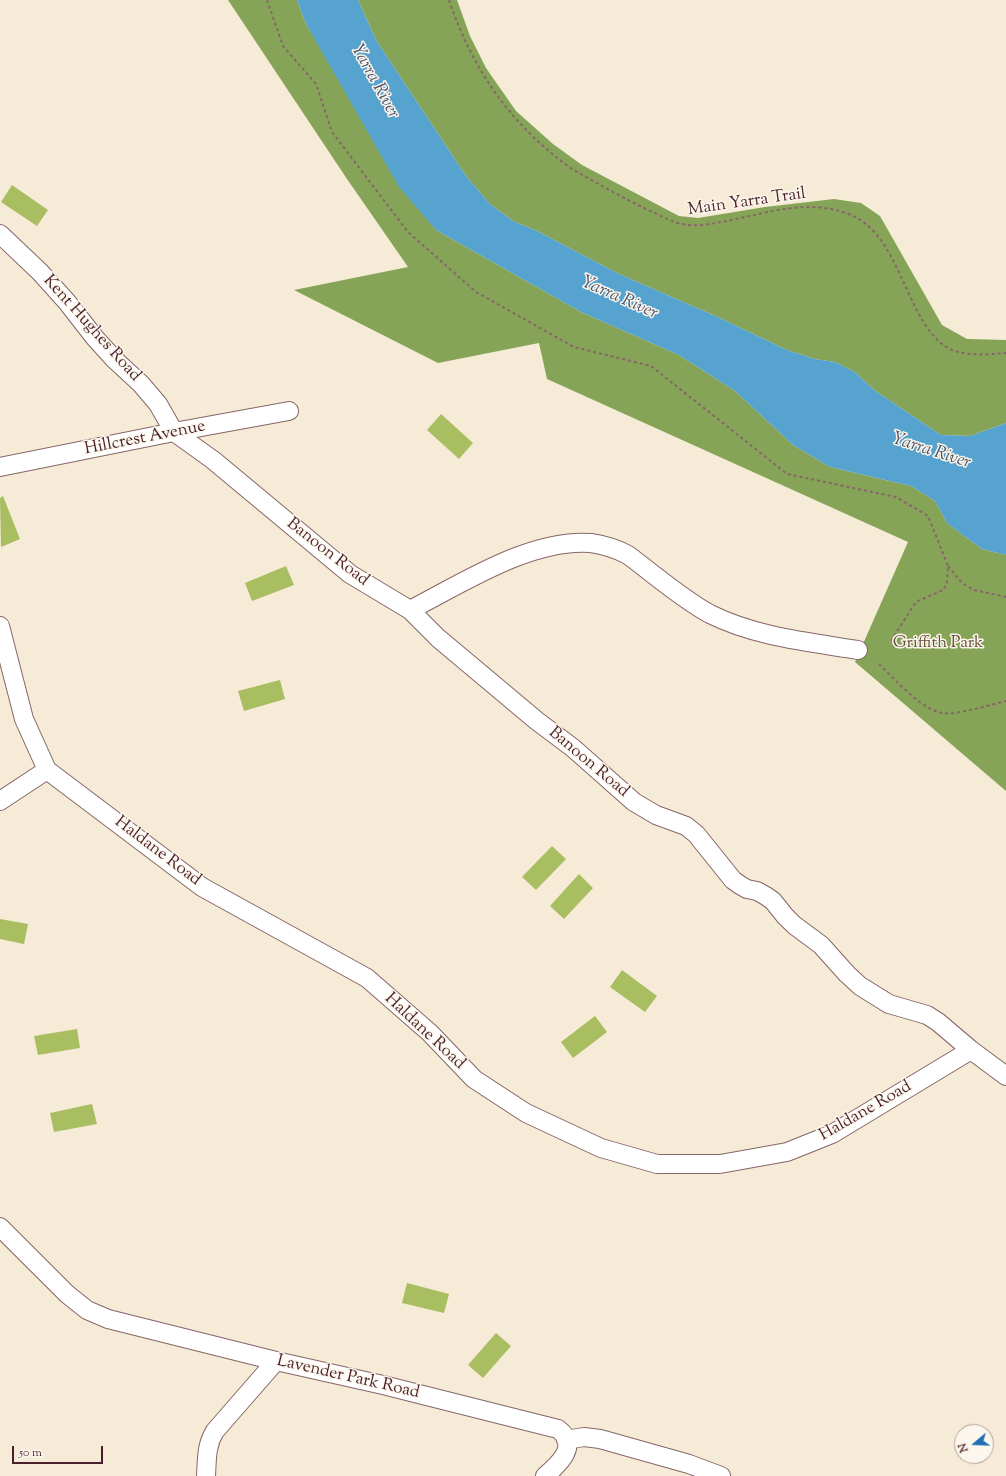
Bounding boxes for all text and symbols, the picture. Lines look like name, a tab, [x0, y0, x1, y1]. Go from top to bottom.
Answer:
water label: Yarra River	[345, 41, 403, 123]
street label: Main Yarra Trail	[687, 185, 807, 221]
street label: Kent Hughes Road	[38, 271, 144, 387]
water label: Yarra River	[577, 273, 661, 325]
street label: Hillcrest Avenue	[83, 417, 207, 461]
water label: Yarra River	[889, 429, 973, 475]
street label: Banoon Road	[282, 515, 372, 591]
park label: Griffith Park	[893, 634, 983, 654]
street label: Banoon Road	[544, 723, 632, 803]
street label: Haldane Road	[110, 813, 204, 891]
street label: Haldane Road	[379, 989, 469, 1075]
street label: Haldane Road	[816, 1077, 916, 1147]
street label: Lavender Park Road	[275, 1352, 421, 1404]
north arrow	[954, 1424, 994, 1464]
scale bar	[14, 1438, 105, 1464]
text: N	[955, 1441, 973, 1454]
text: 50 m	[19, 1444, 42, 1462]

